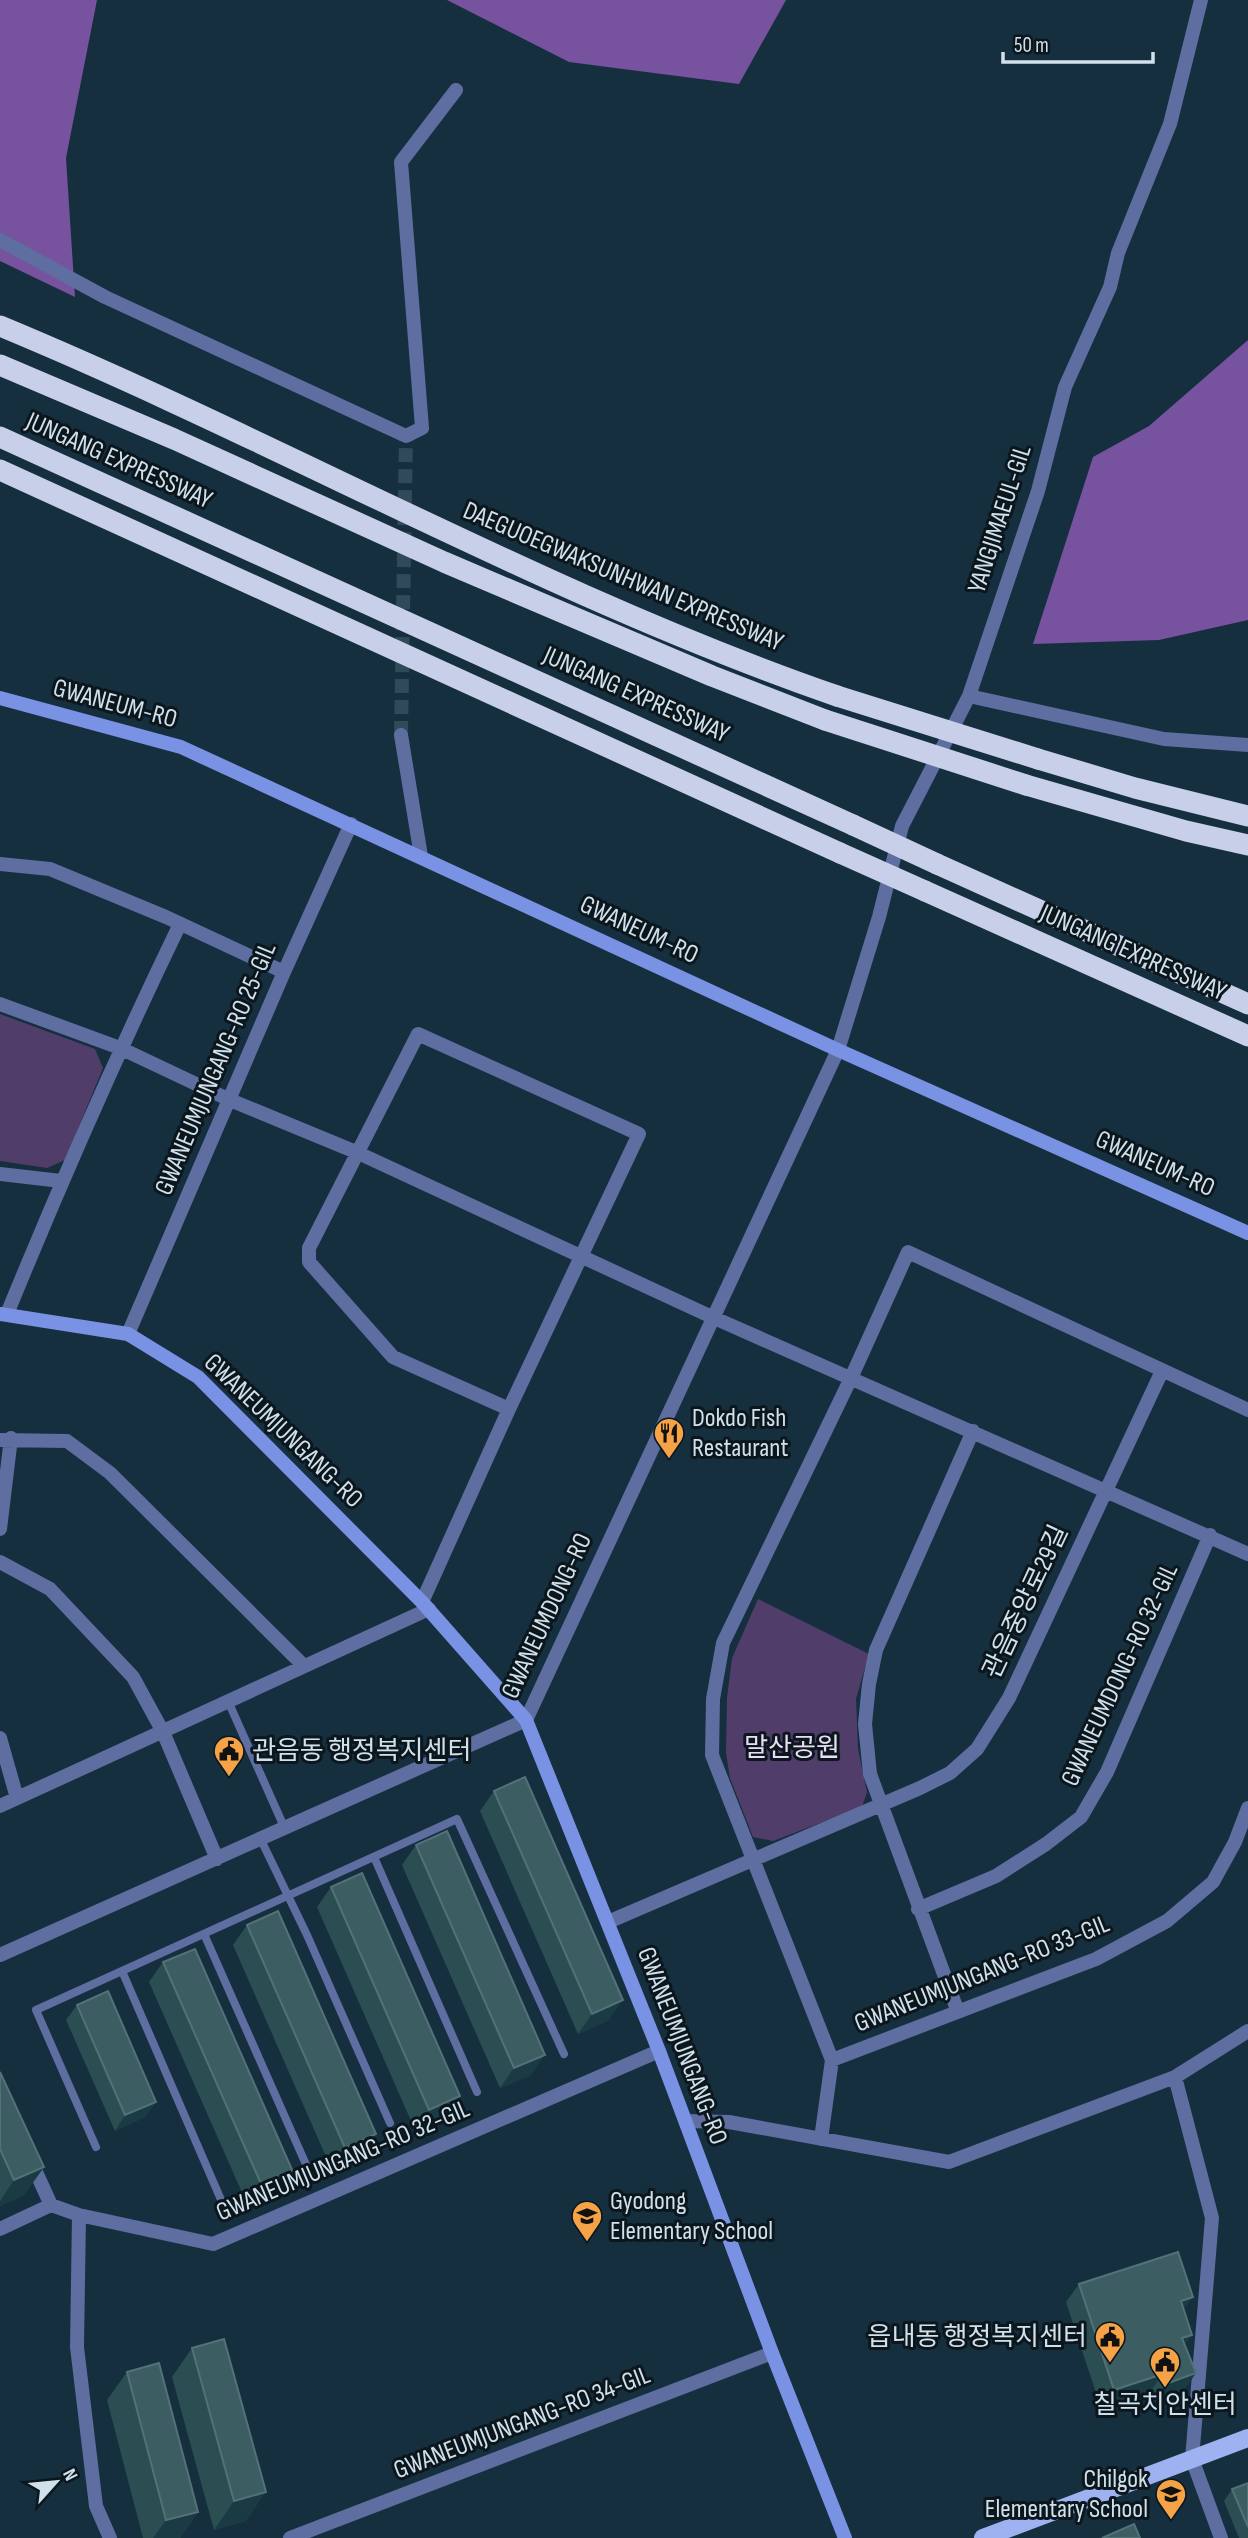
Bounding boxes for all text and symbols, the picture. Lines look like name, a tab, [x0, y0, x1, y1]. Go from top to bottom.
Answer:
scale bar	[1003, 21, 1154, 65]
text: 50 m	[1014, 33, 1049, 58]
street label: JUNGANG EXPRESSWAY	[20, 406, 217, 516]
street label: YANGJIMAEUL-GIL	[962, 441, 1039, 597]
street label: DAEGUOEGWAKSUNHWAN EXPRESSWAY	[458, 495, 788, 659]
street label: JUNGANG EXPRESSWAY	[537, 640, 734, 750]
street label: GWANEUM-RO	[50, 673, 180, 735]
street label: GWANEUM-RO	[575, 889, 703, 971]
street label: JUNGANG EXPRESSWAY	[1034, 898, 1231, 1008]
street label: GWANEUMJUNGANG-RO 25-GIL	[149, 938, 283, 1200]
street label: GWANEUM-RO	[1091, 1124, 1219, 1204]
street label: GWANEUMJUNGANG-RO	[197, 1347, 369, 1515]
place label: Dokdo Fish Restaurant	[692, 1403, 789, 1464]
restaurant icon: Dokdo Fish Restaurant	[652, 1416, 686, 1460]
street label: 관음중앙로29길	[977, 1520, 1075, 1684]
street label: GWANEUMDONG-RO	[495, 1528, 599, 1704]
street label: GWANEUMDONG-RO 32-GIL	[1055, 1558, 1185, 1791]
park label: 말산공원	[744, 1733, 840, 1764]
public building icon: 관음동 행정복지센터	[212, 1734, 246, 1778]
place label: 관음동 행정복지센터	[252, 1736, 471, 1767]
street label: GWANEUMJUNGANG-RO 33-GIL	[850, 1909, 1114, 2039]
street label: GWANEUMJUNGANG-RO	[630, 1943, 734, 2149]
street label: GWANEUMJUNGANG-RO 32-GIL	[212, 2093, 475, 2228]
place label: Gyodong Elementary School	[610, 2186, 773, 2247]
school or university icon: Gyodong Elementary School	[570, 2199, 604, 2243]
public building icon: 읍내동 행정복지센터	[1093, 2320, 1127, 2364]
place label: 읍내동 행정복지센터	[868, 2322, 1087, 2353]
public building icon: 칠곡치안센터	[1148, 2345, 1182, 2389]
street label: GWANEUMJUNGANG-RO 34-GIL	[389, 2360, 655, 2486]
place label: 칠곡치안센터	[1093, 2390, 1237, 2421]
north arrow	[21, 2447, 91, 2517]
place label: Chilgok Elementary School	[985, 2464, 1148, 2525]
text: N	[57, 2465, 82, 2485]
school or university icon: Chilgok Elementary School	[1154, 2477, 1188, 2521]

